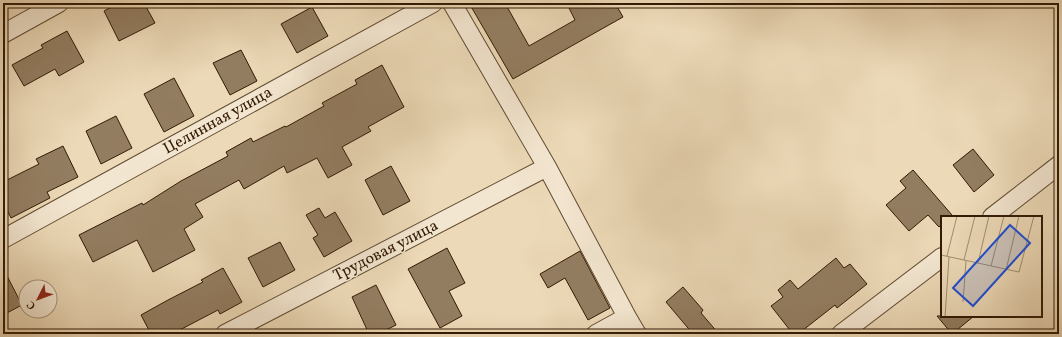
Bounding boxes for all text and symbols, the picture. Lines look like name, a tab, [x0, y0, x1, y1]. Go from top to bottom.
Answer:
street label: Целинная улица	[159, 82, 277, 160]
street label: Трудовая улица	[330, 215, 442, 287]
inset map	[941, 216, 1042, 317]
north arrow	[18, 279, 58, 319]
text: С	[24, 297, 40, 312]

